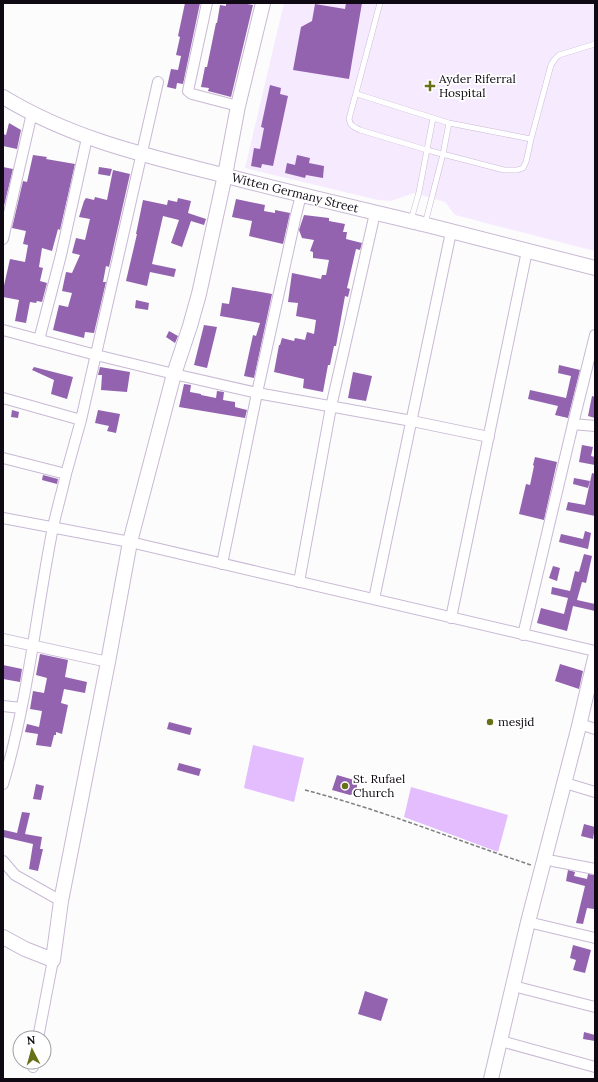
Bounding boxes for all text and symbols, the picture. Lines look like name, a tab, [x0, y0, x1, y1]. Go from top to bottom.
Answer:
place label: Ayder Riferral Hospital	[438, 71, 516, 100]
marker: Ayder Riferral Hospital	[424, 80, 436, 92]
street label: Witten Germany Street	[230, 169, 360, 216]
place label: mesjid	[498, 714, 534, 729]
marker: mesjid	[485, 717, 495, 727]
place label: St. Rufael Church	[353, 771, 405, 800]
marker: St. Rufael Church	[340, 781, 350, 791]
north arrow	[12, 1030, 52, 1070]
text: N	[26, 1033, 36, 1047]

